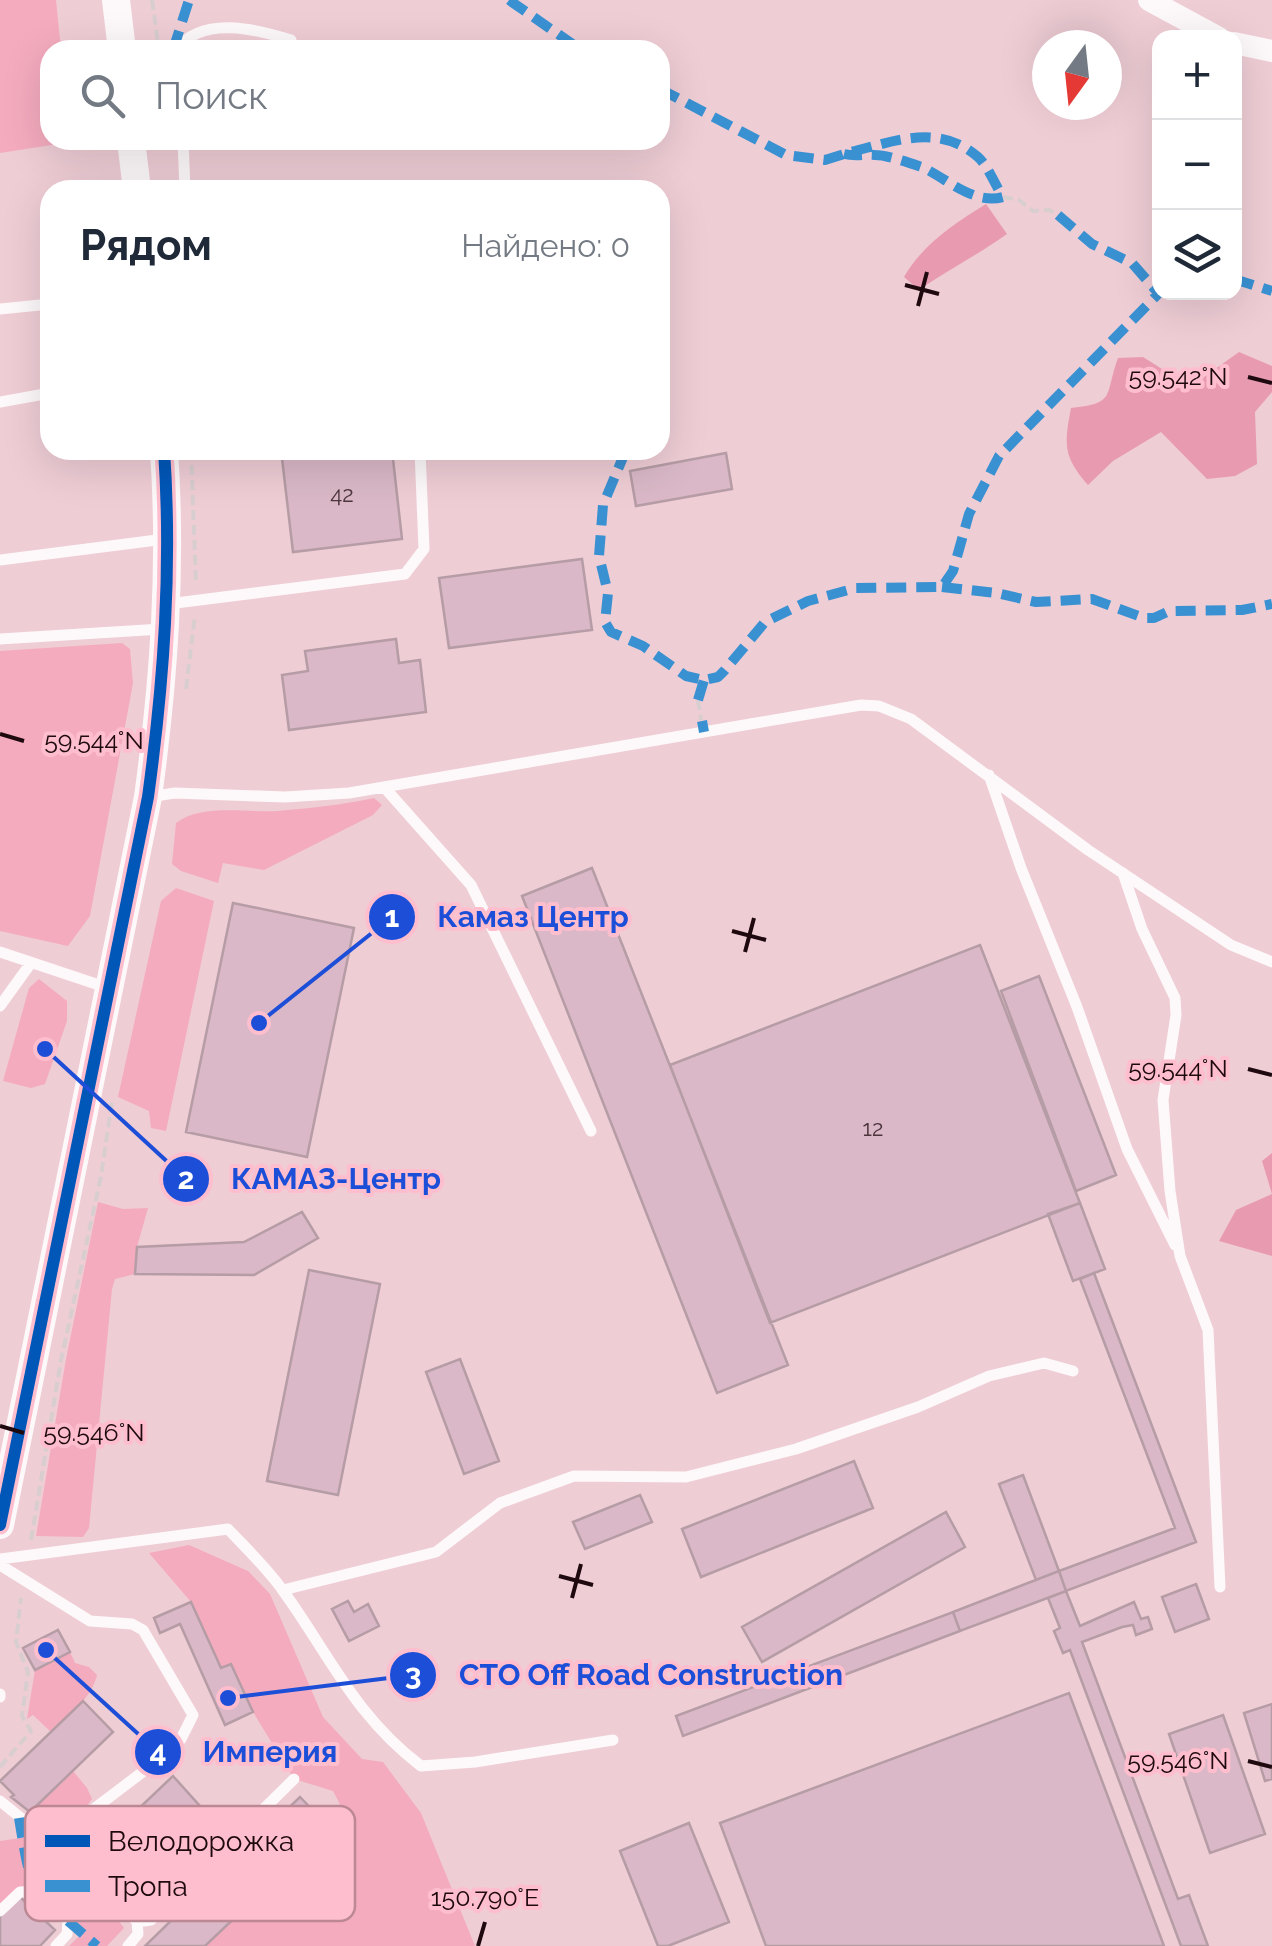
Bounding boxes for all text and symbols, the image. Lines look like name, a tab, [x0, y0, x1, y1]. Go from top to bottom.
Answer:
north arrow	[1032, 30, 1122, 120]
map controls	[1152, 30, 1242, 300]
button: +	[1152, 30, 1242, 120]
search box	[40, 40, 670, 150]
icon: search	[75, 68, 130, 123]
text: Поиск	[155, 73, 268, 118]
button: −	[1152, 120, 1242, 210]
button: layers	[1152, 210, 1242, 300]
text: Рядом	[80, 221, 212, 270]
text: Найдено: 0	[461, 227, 630, 264]
text: 59.542°N	[1129, 361, 1227, 391]
house number: 42	[330, 481, 354, 507]
text: 59.544°N	[44, 725, 144, 755]
callout: Камаз Центр	[367, 887, 649, 947]
text: 1	[385, 899, 400, 934]
text: Камаз Центр	[437, 899, 629, 934]
text: 59.544°N	[1128, 1053, 1228, 1083]
house number: 12	[863, 1115, 883, 1141]
callout: КАМАЗ-Центр	[161, 1149, 461, 1209]
text: 2	[178, 1161, 194, 1196]
text: КАМАЗ-Центр	[231, 1161, 441, 1196]
text: 59.546°N	[43, 1417, 145, 1447]
callout: СТО Off Road Construction	[388, 1645, 863, 1705]
text: 3	[405, 1657, 421, 1692]
text: СТО Off Road Construction	[459, 1657, 843, 1692]
callout: Империя	[133, 1722, 357, 1782]
text: 4	[149, 1734, 167, 1769]
text: Империя	[203, 1734, 337, 1769]
text: 59.546°N	[1127, 1745, 1229, 1775]
legend	[25, 1806, 355, 1921]
text: Велодорожка	[108, 1825, 294, 1858]
text: Тропа	[108, 1870, 188, 1903]
text: 150.790°E	[431, 1882, 539, 1912]

